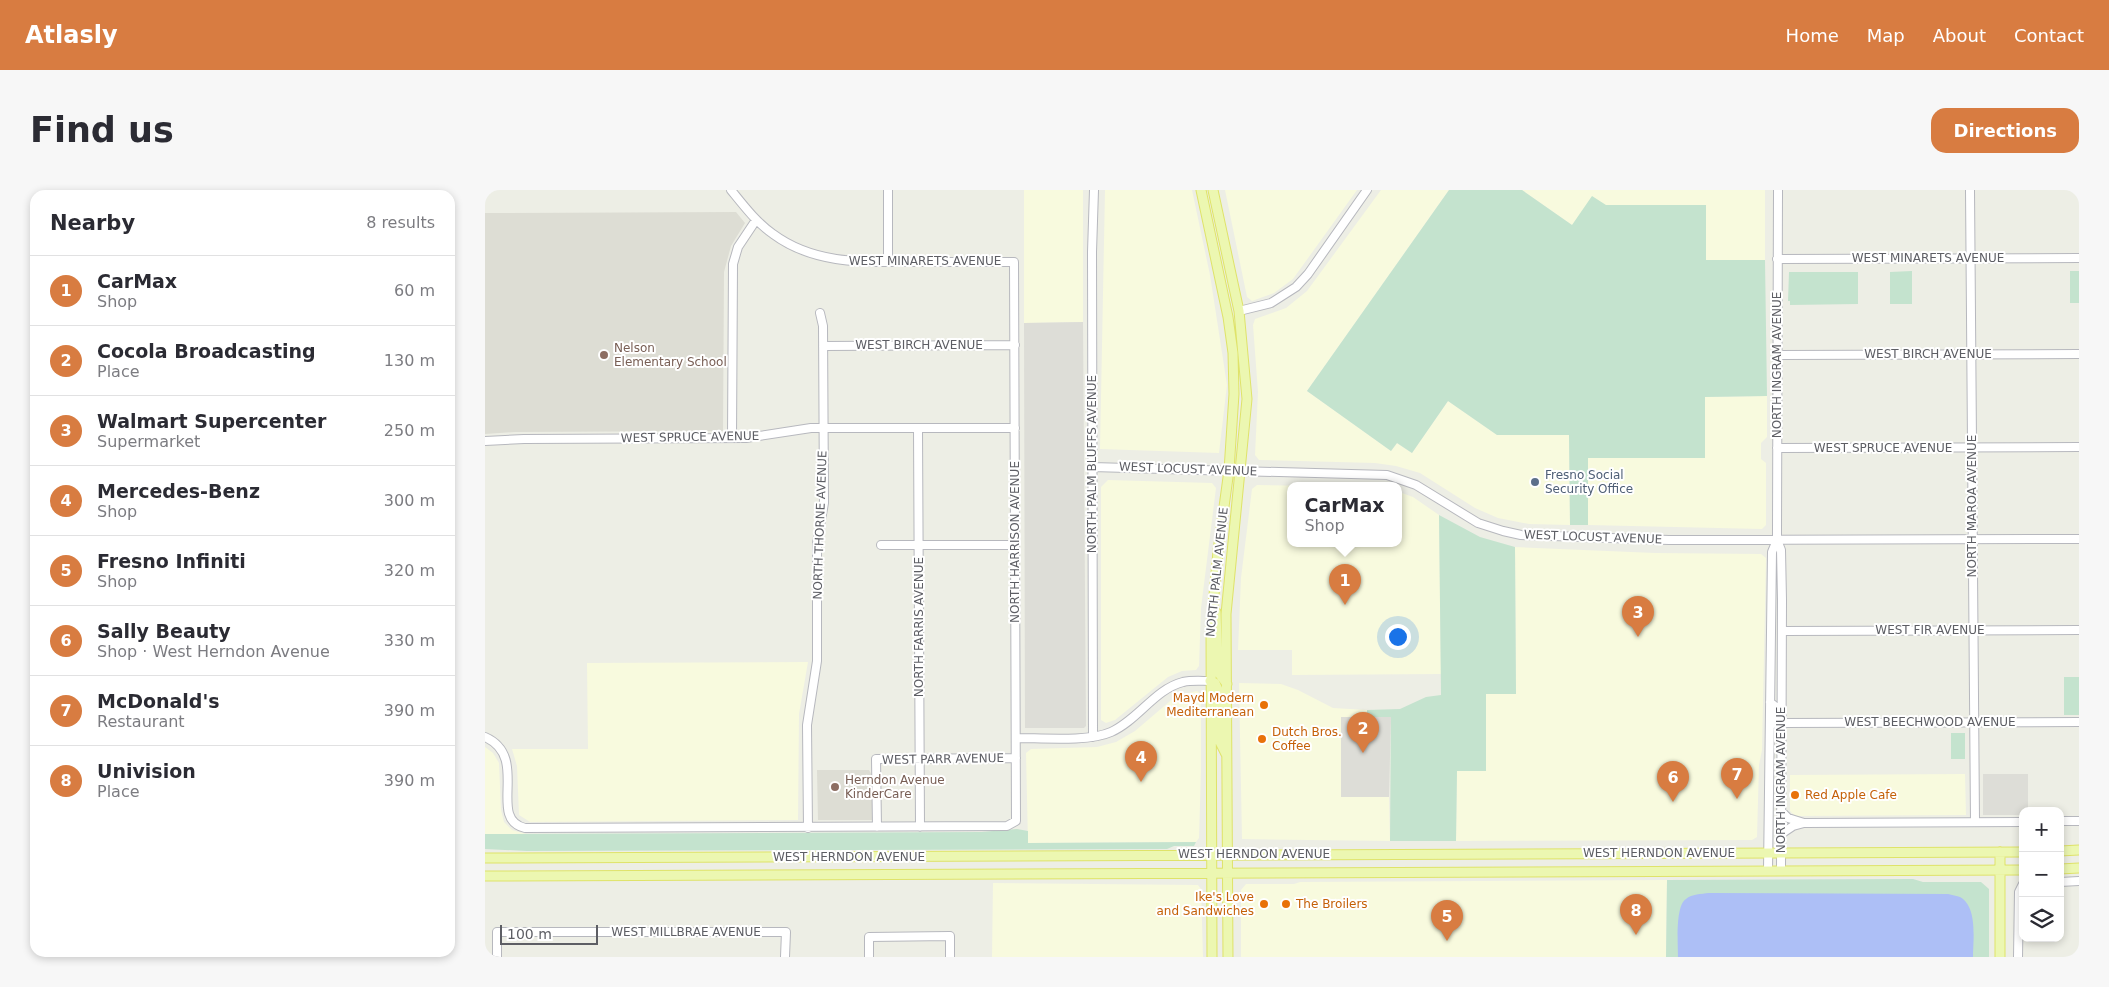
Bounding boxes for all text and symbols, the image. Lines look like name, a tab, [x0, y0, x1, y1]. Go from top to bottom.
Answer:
text: Atlasly	[25, 21, 118, 49]
text: Home	[1786, 25, 1839, 46]
text: Map	[1867, 25, 1905, 46]
text: About	[1933, 25, 1986, 46]
text: Contact	[2014, 25, 2084, 46]
button: Directions	[1931, 108, 2079, 153]
text: Find us	[30, 110, 174, 150]
text: Nearby	[50, 211, 135, 235]
text: 8 results	[366, 213, 435, 232]
street label: WEST MINARETS AVENUE	[1852, 251, 2004, 265]
street label: WEST MINARETS AVENUE	[849, 254, 1001, 268]
text: CarMax	[97, 270, 177, 292]
text: 1	[60, 281, 72, 300]
text: 60 m	[394, 281, 435, 300]
text: Shop	[97, 292, 137, 311]
street label: NORTH INGRAM AVENUE	[1770, 292, 1784, 438]
street label: WEST BIRCH AVENUE	[855, 338, 983, 352]
text: Cocola Broadcasting	[97, 340, 316, 362]
place label: Nelson Elementary School	[614, 341, 727, 369]
street label: WEST BIRCH AVENUE	[1864, 347, 1992, 361]
marker: Nelson Elementary School	[598, 349, 610, 361]
text: 2	[60, 351, 72, 370]
text: 130 m	[384, 351, 435, 370]
text: Place	[97, 362, 140, 381]
street label: NORTH PALM BLUFFS AVENUE	[1085, 375, 1099, 553]
text: Walmart Supercenter	[97, 410, 326, 432]
text: 3	[60, 421, 72, 440]
text: 250 m	[384, 421, 435, 440]
street label: WEST SPRUCE AVENUE	[621, 429, 759, 445]
text: Supermarket	[97, 432, 200, 451]
street label: NORTH MAROA AVENUE	[1965, 435, 1979, 577]
street label: WEST SPRUCE AVENUE	[1814, 441, 1952, 455]
street label: NORTH THORNE AVENUE	[810, 450, 830, 600]
street label: WEST LOCUST AVENUE	[1119, 460, 1257, 478]
street label: NORTH HARRISON AVENUE	[1008, 461, 1022, 623]
place label: Fresno Social Security Office	[1545, 468, 1633, 496]
marker: Fresno Social Security Office	[1529, 476, 1541, 488]
text: Mercedes-Benz	[97, 480, 260, 502]
popup	[1287, 482, 1402, 547]
text: 4	[60, 491, 72, 510]
text: 300 m	[384, 491, 435, 510]
text: CarMax	[1304, 494, 1385, 516]
text: Shop	[97, 502, 137, 521]
street label: NORTH PALM AVENUE	[1203, 507, 1231, 637]
text: Shop	[1304, 516, 1345, 535]
street label: WEST LOCUST AVENUE	[1524, 528, 1662, 546]
text: Fresno Infiniti	[97, 550, 246, 572]
street label: NORTH FARRIS AVENUE	[912, 557, 926, 697]
text: 5	[60, 561, 72, 580]
text: 320 m	[384, 561, 435, 580]
pin: 1	[1329, 564, 1361, 605]
text: Shop	[97, 572, 137, 591]
pin: 3	[1622, 596, 1654, 637]
text: Sally Beauty	[97, 620, 231, 642]
street label: WEST FIR AVENUE	[1875, 623, 1985, 637]
your location	[1385, 624, 1411, 650]
text: 6	[60, 631, 72, 650]
text: 330 m	[384, 631, 435, 650]
text: Shop · West Herndon Avenue	[97, 642, 330, 661]
text: McDonald's	[97, 690, 220, 712]
place label: Mayd Modern Mediterranean	[1166, 691, 1254, 719]
marker: Mayd Modern Mediterranean	[1258, 699, 1270, 711]
text: 7	[60, 701, 72, 720]
text: 390 m	[384, 701, 435, 720]
street label: NORTH INGRAM AVENUE	[1774, 707, 1788, 853]
text: Restaurant	[97, 712, 185, 731]
pin: 2	[1347, 712, 1379, 753]
street label: WEST BEECHWOOD AVENUE	[1844, 715, 2016, 729]
place label: Dutch Bros. Coffee	[1272, 725, 1342, 753]
marker: Dutch Bros. Coffee	[1256, 733, 1268, 745]
pin: 4	[1125, 741, 1157, 782]
street label: WEST PARR AVENUE	[882, 751, 1004, 767]
pin: 7	[1721, 758, 1753, 799]
text: Univision	[97, 760, 196, 782]
pin: 6	[1657, 761, 1689, 802]
text: 8	[60, 771, 72, 790]
text: 390 m	[384, 771, 435, 790]
place label: Herndon Avenue KinderCare	[845, 773, 945, 801]
marker: Herndon Avenue KinderCare	[829, 781, 841, 793]
text: Place	[97, 782, 140, 801]
place label: Red Apple Cafe	[1805, 788, 1897, 802]
marker: Red Apple Cafe	[1789, 789, 1801, 801]
map controls	[2019, 807, 2064, 942]
button: +	[2019, 807, 2064, 852]
street label: WEST HERNDON AVENUE	[1583, 846, 1735, 860]
street label: WEST HERNDON AVENUE	[1178, 847, 1330, 861]
street label: WEST HERNDON AVENUE	[773, 850, 925, 864]
button: −	[2019, 852, 2064, 897]
place label: Ike's Love and Sandwiches	[1156, 890, 1254, 918]
pin: 8	[1620, 894, 1652, 935]
place label: The Broilers	[1295, 897, 1368, 911]
button: layers	[2019, 897, 2064, 942]
marker: Ike's Love and Sandwiches	[1258, 898, 1270, 910]
marker: The Broilers	[1280, 898, 1292, 910]
pin: 5	[1431, 900, 1463, 941]
scale bar	[500, 922, 597, 945]
street label: WEST MILLBRAE AVENUE	[611, 925, 761, 939]
text: 100 m	[507, 926, 552, 942]

